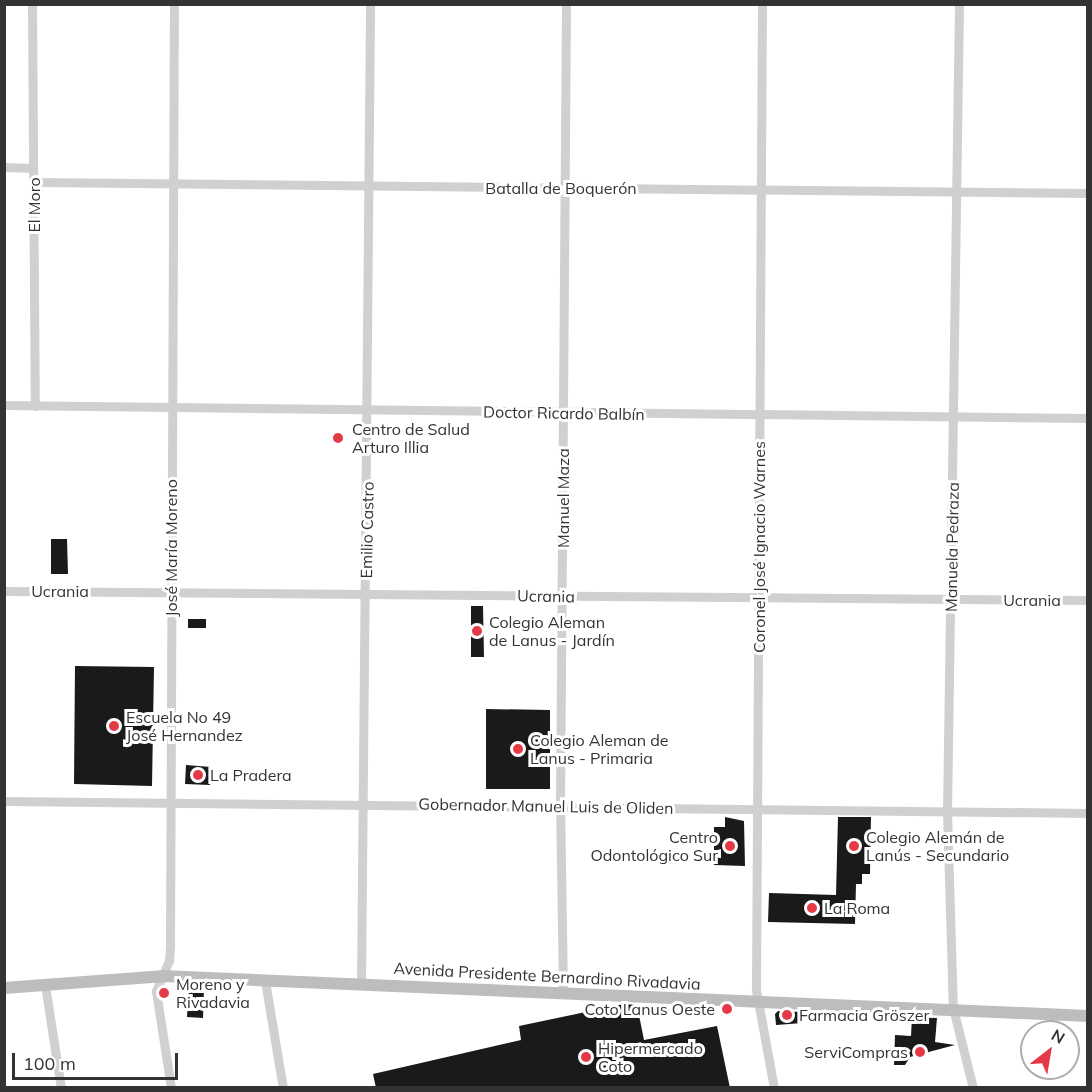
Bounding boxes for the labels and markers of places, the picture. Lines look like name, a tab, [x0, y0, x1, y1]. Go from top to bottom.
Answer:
place label: Centro de Salud Arturo Illia	[352, 419, 470, 457]
marker: Centro de Salud Arturo Illia	[329, 429, 347, 447]
place label: Colegio Aleman de Lanus - Jardín	[489, 612, 615, 650]
marker: Colegio Aleman de Lanus - Jardín	[470, 624, 484, 638]
place label: Escuela No 49 José Hernandez	[126, 707, 243, 745]
marker: Escuela No 49 José Hernandez	[107, 719, 121, 733]
place label: Colegio Aleman de Lanus - Primaria	[530, 730, 669, 768]
marker: Colegio Aleman de Lanus - Primaria	[511, 742, 525, 756]
place label: La Pradera	[210, 765, 292, 785]
marker: La Pradera	[191, 768, 205, 782]
place label: Centro Odontológico Sur	[590, 827, 718, 865]
place label: Colegio Alemán de Lanús - Secundario	[866, 827, 1009, 865]
marker: Centro Odontológico Sur	[723, 839, 737, 853]
marker: Colegio Alemán de Lanús - Secundario	[847, 839, 861, 853]
place label: La Roma	[824, 898, 890, 918]
marker: La Roma	[805, 901, 819, 915]
place label: Moreno y Rivadavia	[176, 974, 250, 1012]
marker: Moreno y Rivadavia	[157, 986, 171, 1000]
place label: Coto Lanus Oeste	[585, 999, 715, 1019]
marker: Coto Lanus Oeste	[720, 1002, 734, 1016]
place label: Farmacia Gröszer	[799, 1005, 929, 1025]
marker: Farmacia Gröszer	[780, 1008, 794, 1022]
place label: Hipermercado Coto	[598, 1038, 703, 1076]
place label: ServiCompras	[804, 1042, 908, 1062]
marker: ServiCompras	[913, 1045, 927, 1059]
marker: Hipermercado Coto	[579, 1050, 593, 1064]

